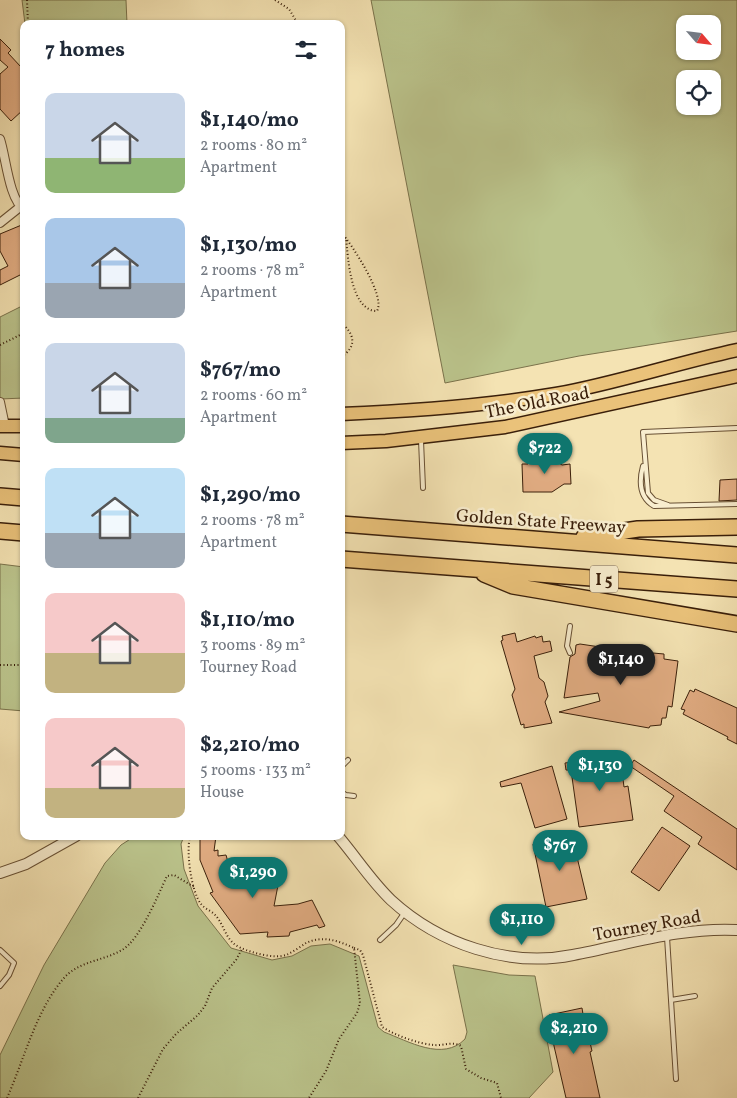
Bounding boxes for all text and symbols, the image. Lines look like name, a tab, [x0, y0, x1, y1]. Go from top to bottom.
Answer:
north arrow	[676, 15, 721, 60]
map controls	[676, 15, 721, 115]
text: 7 homes	[45, 36, 125, 65]
icon: filters	[292, 36, 320, 64]
button: locate	[676, 70, 721, 115]
text: $1,140/mo	[200, 106, 299, 135]
icon: home	[85, 113, 145, 173]
text: 2 rooms · 80 m²	[200, 135, 307, 157]
text: Apartment	[200, 157, 277, 179]
text: $1,130/mo	[200, 231, 297, 260]
icon: home	[85, 238, 145, 298]
text: 2 rooms · 78 m²	[200, 260, 305, 282]
text: Apartment	[200, 282, 277, 304]
text: $767/mo	[200, 356, 281, 385]
icon: home	[85, 363, 145, 423]
street label: The Old Road	[483, 381, 592, 426]
text: 2 rooms · 60 m²	[200, 385, 307, 407]
text: Apartment	[200, 407, 277, 429]
pin: $722	[515, 432, 575, 475]
text: $722	[528, 438, 562, 460]
text: $1,290/mo	[200, 481, 301, 510]
icon: home	[85, 488, 145, 548]
street label: Golden State Freeway	[455, 504, 627, 541]
text: 2 rooms · 78 m²	[200, 510, 305, 532]
text: Apartment	[200, 532, 277, 554]
road number: I 5	[590, 566, 618, 592]
text: $1,110/mo	[200, 606, 295, 635]
icon: home	[85, 613, 145, 673]
text: 3 rooms · 89 m²	[200, 635, 305, 657]
pin: $1,140	[580, 644, 662, 686]
text: $1,140	[598, 649, 644, 671]
text: Tourney Road	[200, 657, 297, 679]
text: $2,210/mo	[200, 731, 300, 760]
icon: home	[85, 738, 145, 798]
pin: $1,130	[559, 750, 641, 792]
text: $1,130	[578, 755, 622, 777]
text: 5 rooms · 133 m²	[200, 760, 311, 782]
text: House	[200, 782, 244, 804]
pin: $767	[530, 830, 590, 872]
text: $767	[544, 835, 576, 857]
pin: $1,290	[212, 856, 294, 899]
text: $1,290	[229, 862, 277, 884]
pin: $1,110	[481, 904, 563, 946]
street label: Tourney Road	[591, 905, 703, 948]
text: $1,110	[501, 909, 543, 931]
pin: $2,210	[533, 1012, 615, 1055]
text: $2,210	[551, 1018, 597, 1040]

